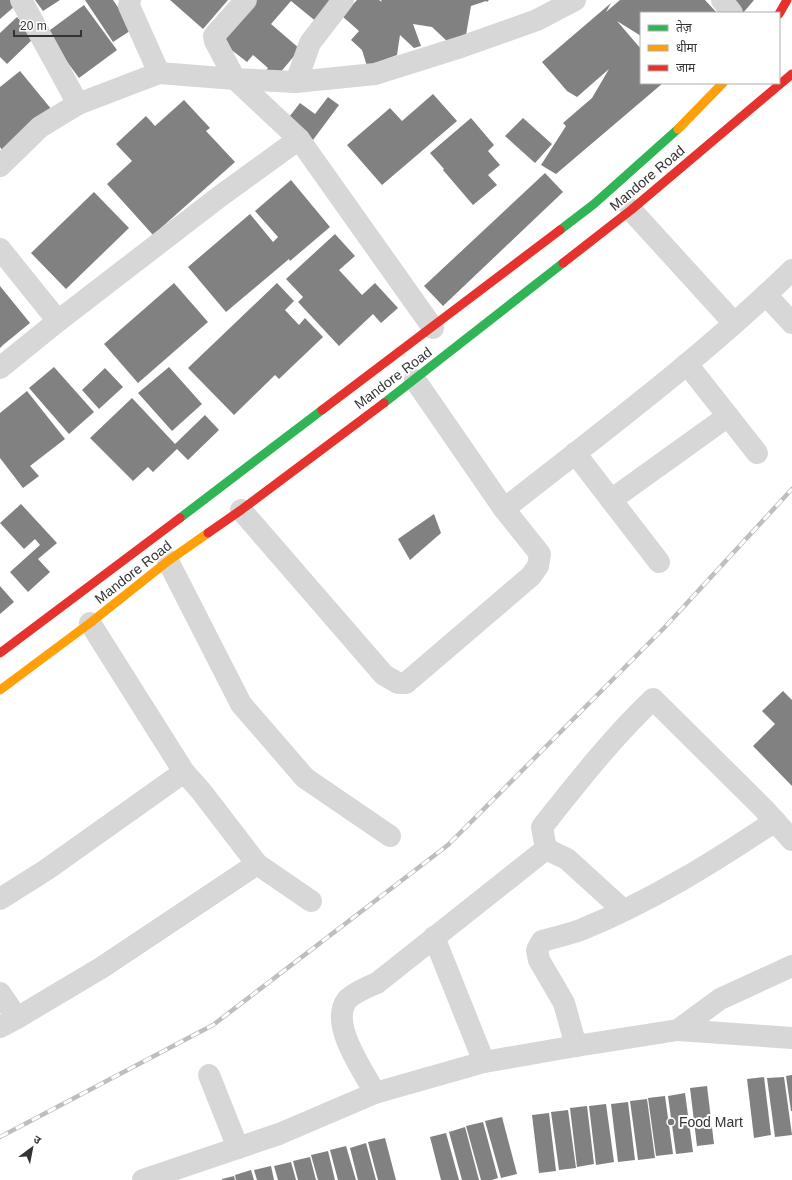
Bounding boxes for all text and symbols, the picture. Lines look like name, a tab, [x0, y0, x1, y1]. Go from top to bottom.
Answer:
scale bar	[14, 12, 81, 38]
legend	[640, 12, 780, 84]
text: 20 m	[20, 19, 47, 33]
text: तेज़	[676, 20, 693, 35]
text: धीमा	[676, 40, 698, 55]
text: जाम	[676, 61, 696, 75]
street label: Mandore Road	[606, 142, 688, 214]
street label: Mandore Road	[351, 344, 435, 412]
street label: Mandore Road	[92, 537, 174, 607]
place label: Food Mart	[679, 1114, 743, 1130]
marker: Food Mart	[666, 1117, 676, 1127]
north arrow	[12, 1128, 52, 1168]
text: उ	[31, 1133, 44, 1147]

